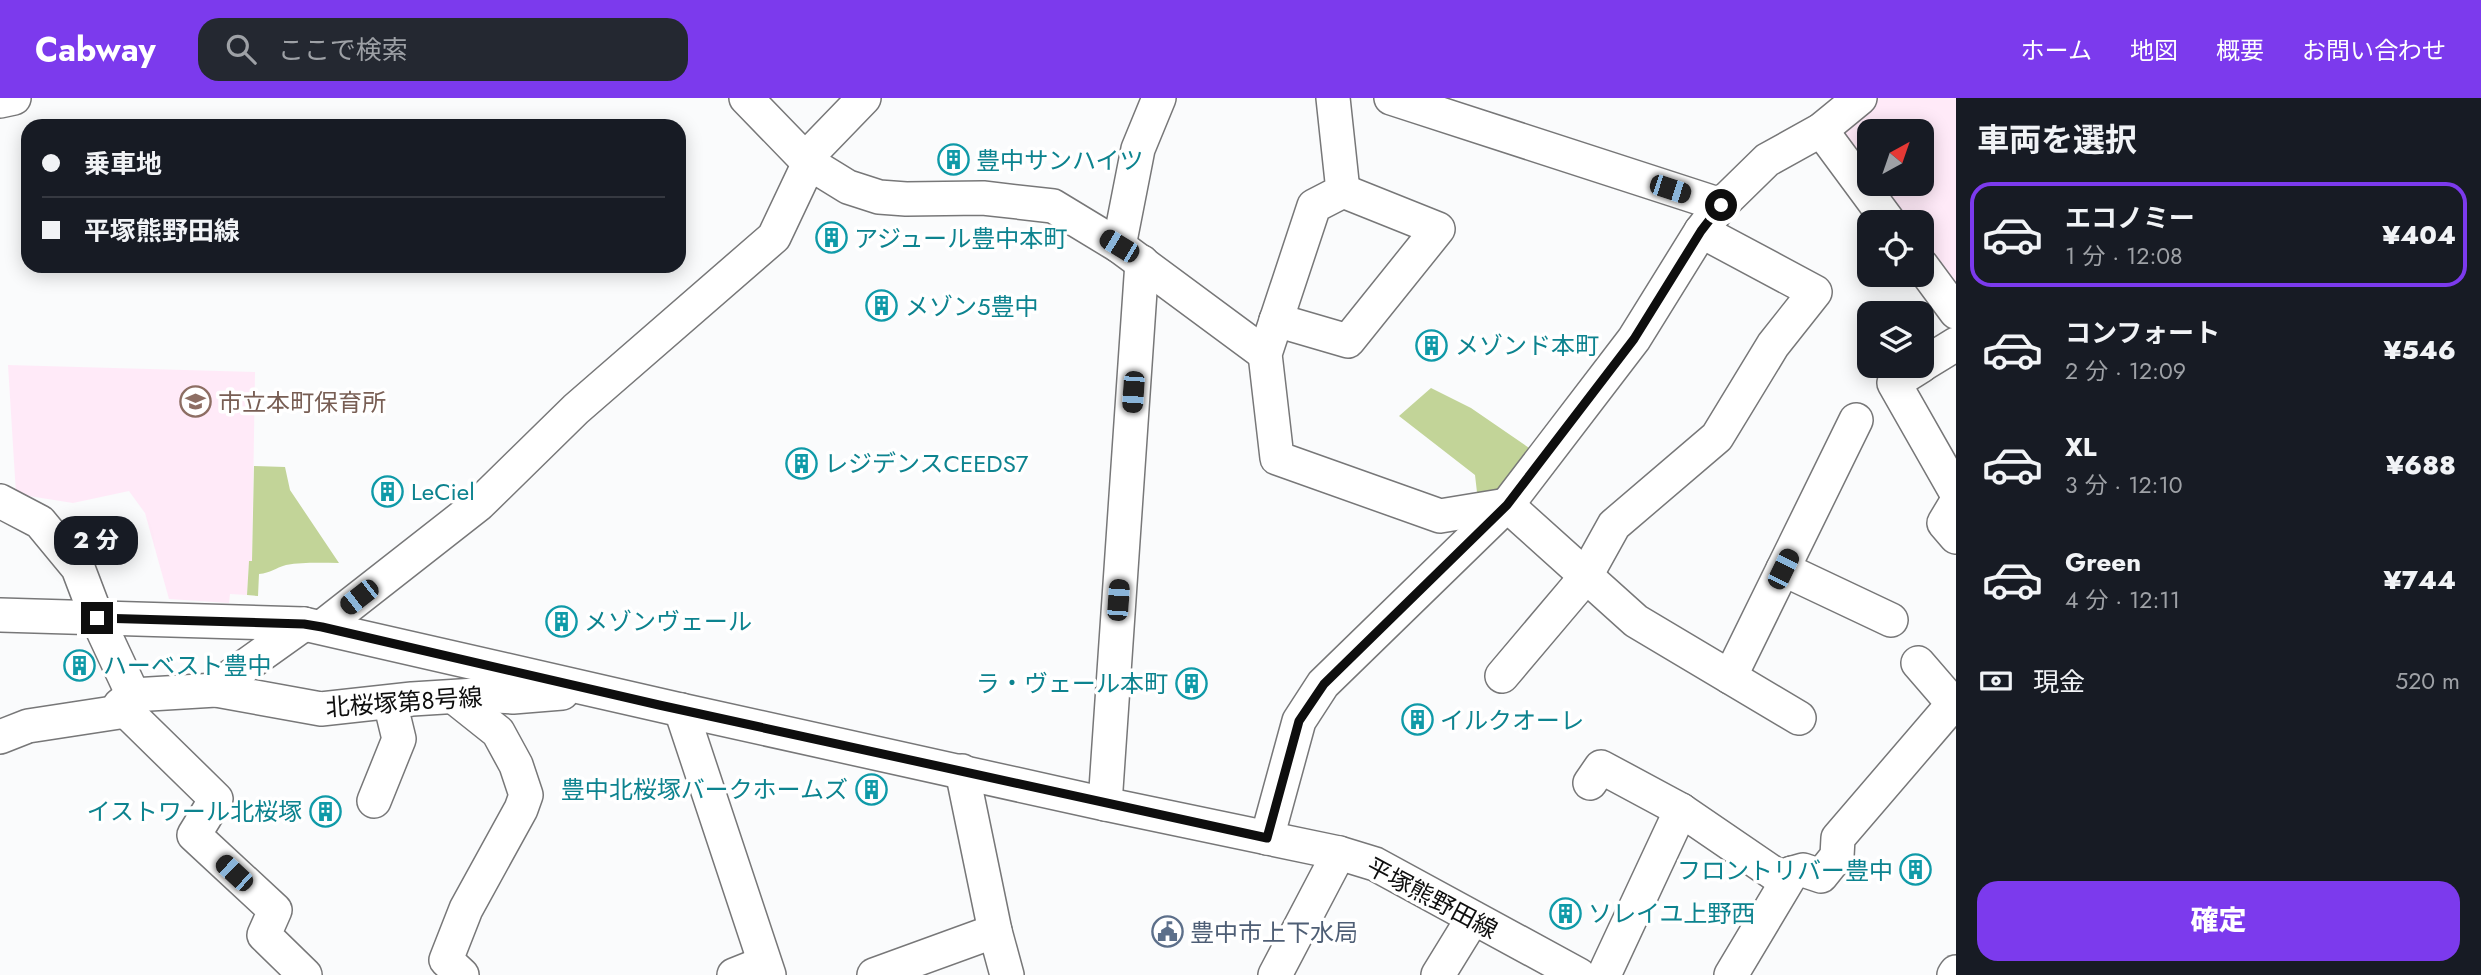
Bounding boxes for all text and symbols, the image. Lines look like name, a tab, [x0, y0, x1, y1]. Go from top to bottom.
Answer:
search box	[198, 18, 688, 81]
text: Cabway	[35, 26, 156, 73]
icon: search	[222, 30, 260, 68]
text: ここで検索	[278, 31, 408, 69]
text: ホーム	[2021, 33, 2092, 68]
text: 地図	[2130, 33, 2178, 68]
text: 概要	[2216, 33, 2264, 68]
text: お問い合わせ	[2302, 33, 2446, 68]
text: 車両を選択	[1977, 117, 2137, 163]
north arrow	[1857, 119, 1934, 196]
map controls	[1857, 119, 1934, 378]
building icon: 豊中サンハイツ	[936, 143, 970, 177]
place label: 豊中サンハイツ	[976, 143, 1144, 178]
text: 乗車地	[84, 145, 162, 183]
car	[1647, 173, 1694, 205]
route start	[1705, 189, 1737, 221]
text: エコノミー	[2065, 199, 2195, 237]
icon: car	[1981, 203, 2044, 266]
button: locate	[1857, 210, 1934, 287]
text: 平塚熊野田線	[84, 212, 240, 250]
text: ¥404	[2382, 216, 2456, 254]
building icon: アジュール豊中本町	[814, 221, 848, 255]
place label: アジュール豊中本町	[854, 221, 1067, 256]
car	[1096, 226, 1143, 266]
text: 1 分 · 12:08	[2065, 239, 2183, 273]
building icon: メゾン5豊中	[865, 289, 899, 323]
place label: メゾン5豊中	[905, 289, 1039, 324]
button: layers	[1857, 301, 1934, 378]
text: コンフォート	[2065, 314, 2220, 352]
icon: car	[1981, 318, 2044, 381]
building icon: メゾンド本町	[1415, 328, 1449, 362]
place label: メゾンド本町	[1455, 328, 1599, 363]
text: ¥546	[2383, 331, 2456, 369]
text: 2 分 · 12:09	[2065, 354, 2186, 388]
car	[1122, 370, 1145, 414]
school or university icon: 市立本町保育所	[178, 385, 212, 419]
place label: 市立本町保育所	[218, 385, 386, 420]
text: XL	[2065, 428, 2097, 466]
icon: car	[1981, 433, 2044, 496]
building icon: レジデンスCEEDS7	[784, 446, 818, 480]
place label: レジデンスCEEDS7	[824, 446, 1029, 481]
text: ¥688	[2386, 446, 2456, 484]
text: 3 分 · 12:10	[2065, 468, 2183, 502]
building icon: LeCiel	[371, 474, 405, 508]
place label: LeCiel	[411, 474, 475, 509]
callout: 2 分	[55, 517, 139, 566]
text: 2 分	[73, 523, 119, 557]
text: Green	[2065, 543, 2141, 581]
car	[1765, 546, 1802, 592]
icon: car	[1981, 548, 2044, 611]
text: ¥744	[2384, 561, 2456, 599]
car	[336, 576, 383, 618]
car	[1107, 578, 1130, 622]
text: 4 分 · 12:11	[2065, 583, 2180, 617]
route end	[81, 602, 113, 634]
building icon: メゾンヴェール	[544, 604, 578, 638]
place label: メゾンヴェール	[584, 604, 752, 639]
building icon: ハーベスト豊中	[63, 648, 97, 682]
place label: ハーベスト豊中	[103, 648, 271, 683]
icon: cash	[1977, 662, 2015, 700]
text: 現金	[2033, 663, 2085, 701]
text: 520 m	[2395, 664, 2460, 698]
place label: ラ・ヴェール本町	[976, 666, 1168, 701]
building icon: ラ・ヴェール本町	[1174, 666, 1208, 700]
street label: 北桜塚第8号線	[324, 679, 484, 725]
building icon: イルクオーレ	[1400, 703, 1434, 737]
place label: イルクオーレ	[1440, 703, 1584, 738]
place label: 豊中北桜塚バークホームズ	[561, 772, 848, 807]
building icon: 豊中北桜塚バークホームズ	[854, 772, 888, 806]
place label: イストワール北桜塚	[87, 794, 302, 829]
building icon: イストワール北桜塚	[308, 794, 342, 828]
street label: 平塚熊野田線	[1360, 849, 1504, 947]
car	[212, 851, 257, 895]
place label: フロントリバー豊中	[1677, 853, 1893, 888]
building icon: フロントリバー豊中	[1899, 853, 1933, 887]
button: 確定	[1977, 881, 2460, 961]
building icon: ソレイユ上野西	[1548, 896, 1582, 930]
place label: ソレイユ上野西	[1588, 896, 1756, 931]
public building icon: 豊中市上下水局	[1150, 915, 1184, 949]
place label: 豊中市上下水局	[1190, 915, 1358, 950]

